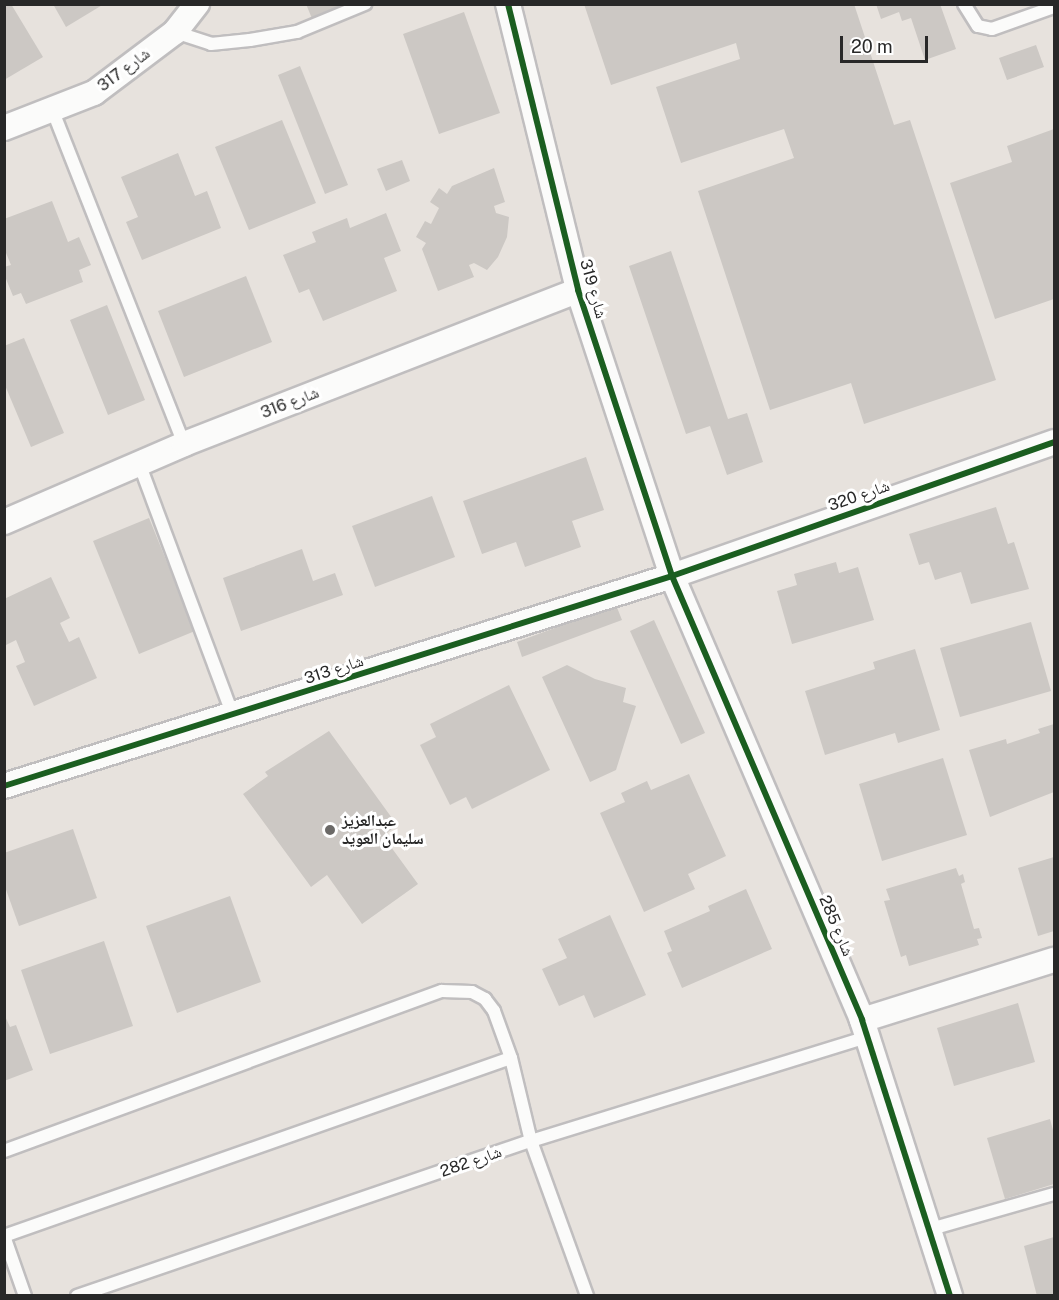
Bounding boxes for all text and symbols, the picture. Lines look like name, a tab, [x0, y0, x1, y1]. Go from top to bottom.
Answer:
scale bar	[843, 24, 932, 62]
text: 20 m	[851, 36, 893, 57]
street label: شارع 317	[94, 44, 154, 96]
street label: شارع 319	[575, 257, 611, 321]
street label: شارع 316	[258, 383, 322, 423]
street label: شارع 320	[826, 477, 892, 515]
street label: شارع 313	[302, 651, 366, 689]
place label: عبدالعزيز سليمان العويد	[342, 811, 424, 849]
marker: عبدالعزيز سليمان العويد	[323, 823, 337, 837]
street label: شارع 285	[815, 893, 857, 959]
street label: شارع 282	[438, 1143, 504, 1181]

